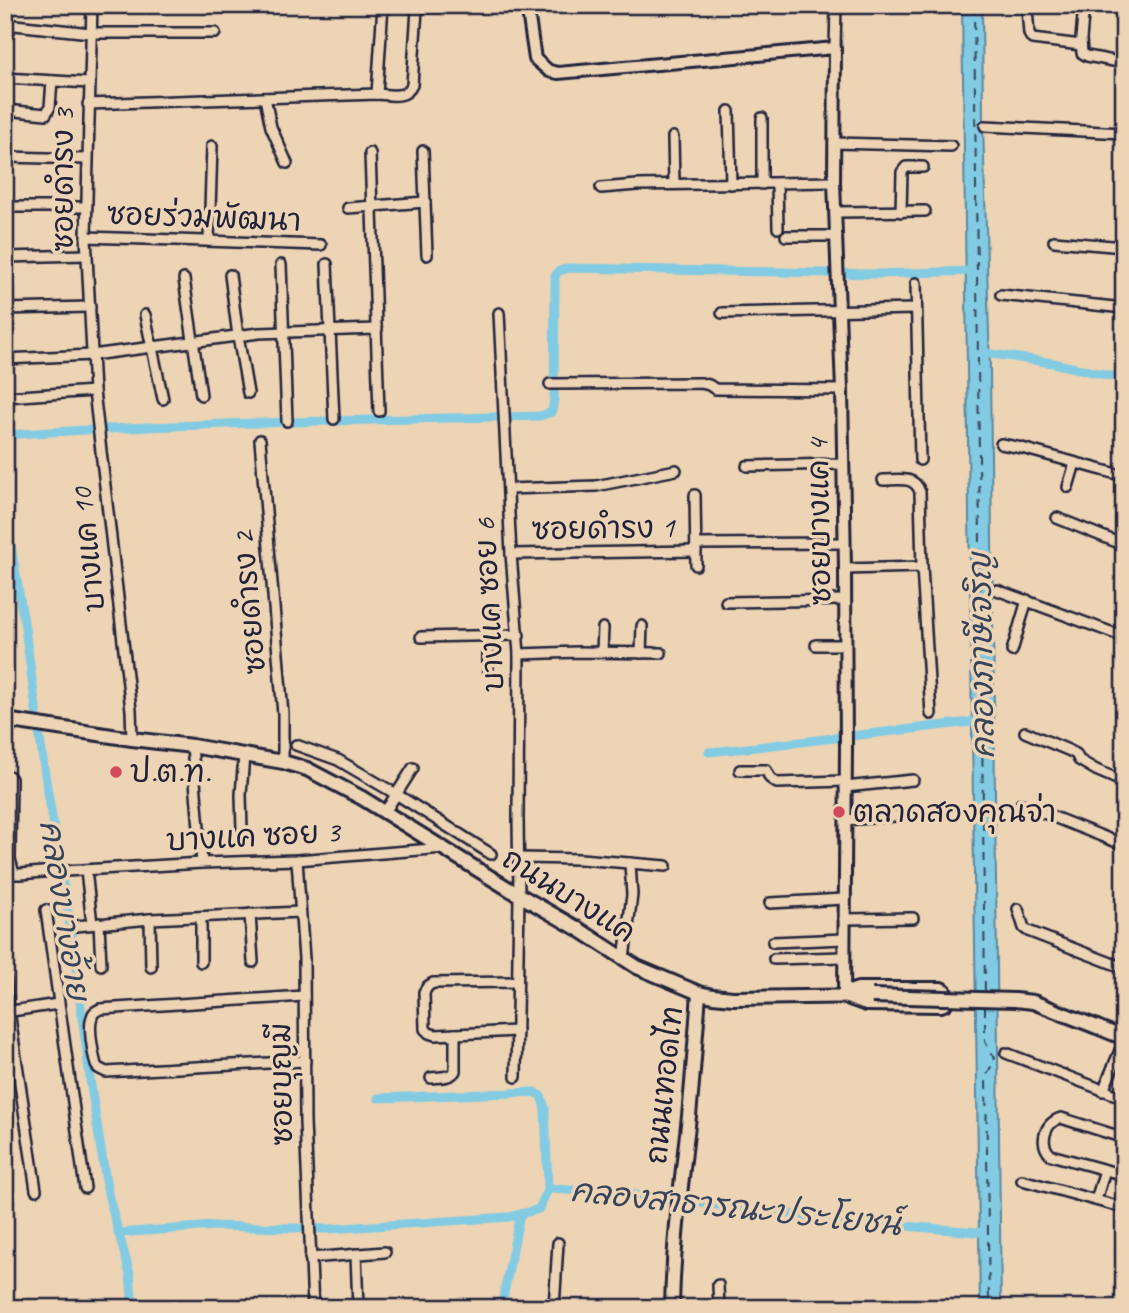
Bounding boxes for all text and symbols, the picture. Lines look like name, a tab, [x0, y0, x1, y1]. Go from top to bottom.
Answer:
street label: ซอยดำรง 3	[44, 106, 82, 252]
street label: ซอยร่วมพัฒนา	[106, 194, 302, 239]
street label: ซอยบางแค 4	[799, 436, 839, 605]
street label: บางแค 10	[62, 484, 113, 614]
street label: ซอยดำรง 1	[531, 508, 676, 548]
street label: บางแค ซอย 6	[465, 516, 513, 693]
street label: ซอยดำรง 2	[224, 528, 274, 676]
water label: คลองภาษีเจริญ	[959, 551, 1004, 759]
place label: ป.ต.ท.	[130, 753, 211, 791]
marker: ป.ต.ท.	[108, 764, 124, 780]
place label: ตลาดสองคุณจ่า	[853, 792, 1056, 834]
marker: ตลาดสองคุณจ่า	[831, 804, 847, 820]
street label: บางแค ซอย 3	[165, 812, 343, 860]
water label: คลองบางอ้าย	[30, 817, 99, 1005]
street label: ถนนบางแค	[495, 839, 643, 951]
street label: ถนนเทอดไท	[636, 1004, 691, 1166]
street label: ซอยบุญมี	[261, 1022, 304, 1146]
water label: คลองสาธารณะประโยชน์	[569, 1169, 909, 1246]

